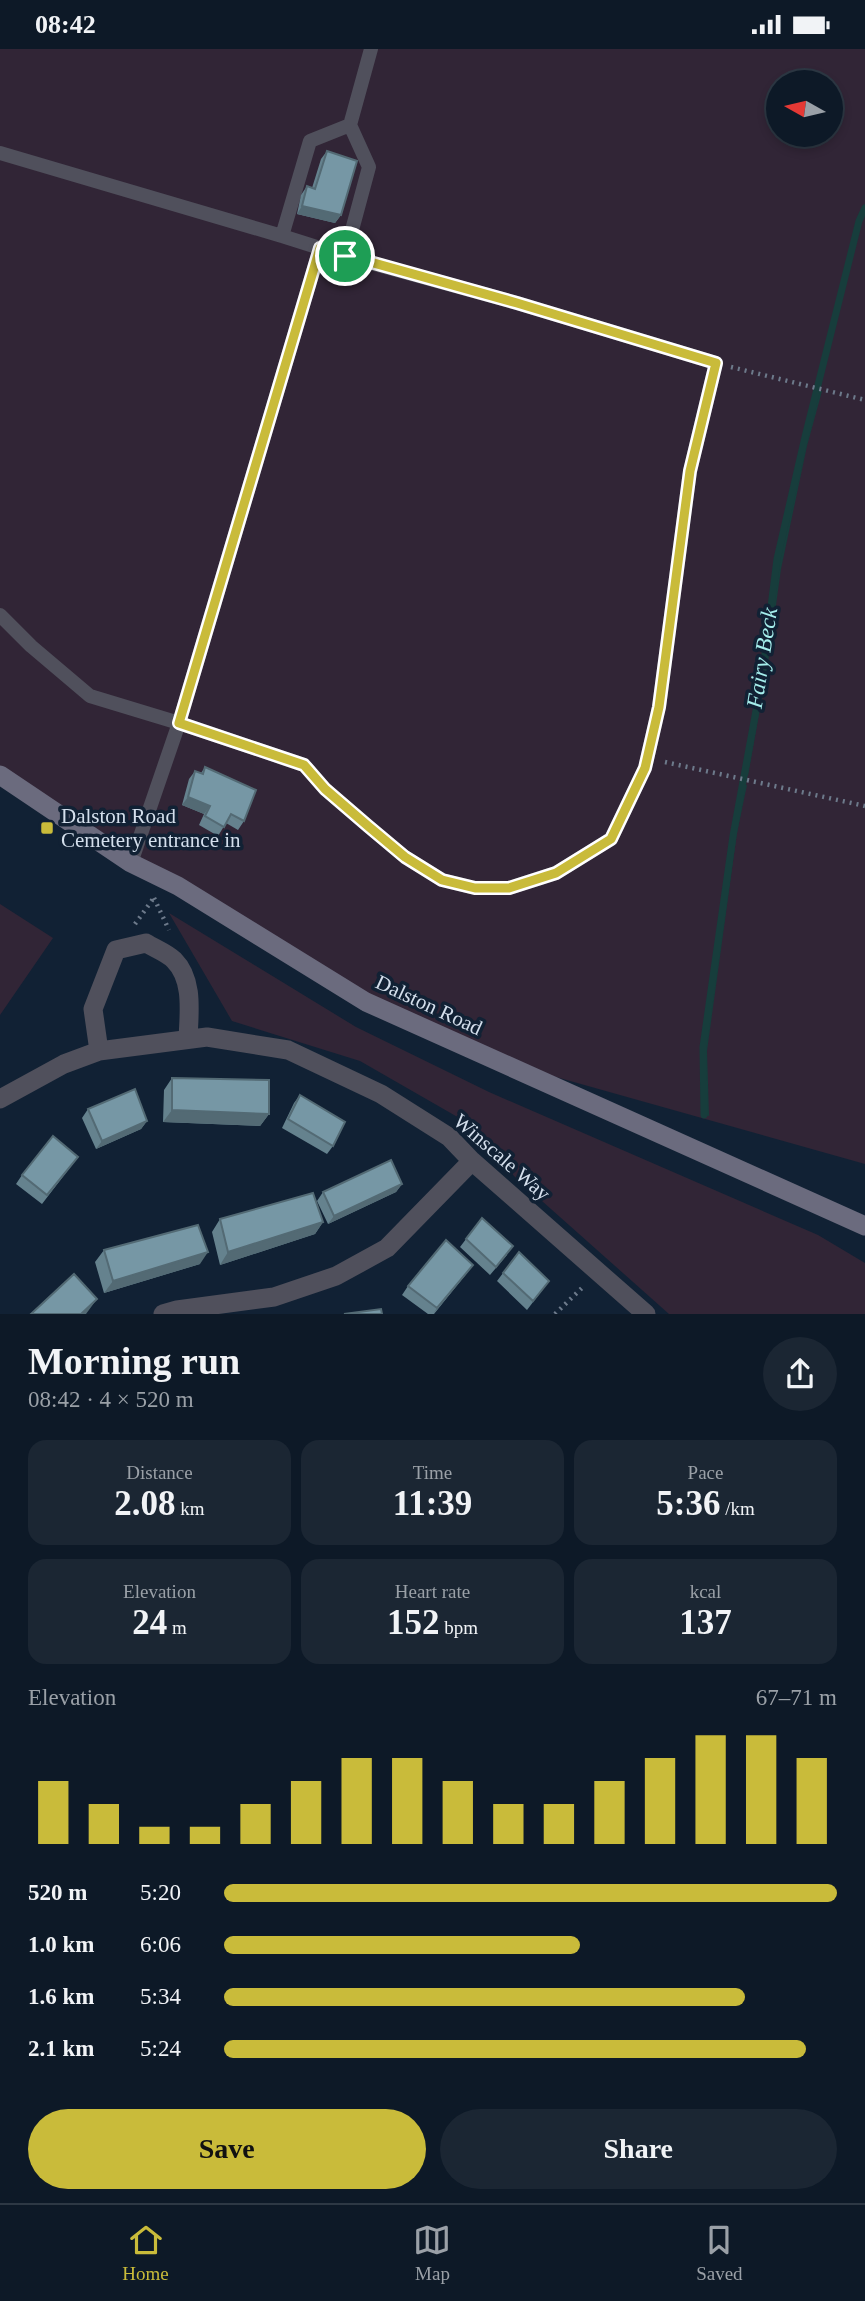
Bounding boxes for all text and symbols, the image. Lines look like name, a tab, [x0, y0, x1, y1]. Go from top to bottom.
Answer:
text: 08:42	[35, 10, 96, 39]
north arrow	[766, 70, 844, 147]
map controls	[766, 70, 843, 147]
pin	[315, 226, 375, 286]
icon: arrive	[326, 237, 364, 275]
water label: Fairy Beck	[742, 605, 782, 711]
place label: Dalston Road Cemetery entrance in	[61, 804, 241, 852]
marker: Dalston Road Cemetery entrance in	[39, 820, 55, 836]
street label: Dalston Road	[372, 970, 487, 1040]
street label: Winscale Way	[449, 1109, 556, 1206]
button: share	[763, 1337, 837, 1411]
text: Morning run	[28, 1340, 240, 1382]
text: 08:42 · 4 × 520 m	[28, 1387, 194, 1412]
text: Distance	[126, 1462, 193, 1483]
text: Time	[413, 1462, 452, 1483]
text: Pace	[688, 1462, 723, 1483]
text: 2.08	[114, 1484, 176, 1523]
text: 11:39	[393, 1484, 472, 1523]
text: 5:36	[656, 1484, 720, 1523]
text: km	[176, 1498, 205, 1519]
text: /km	[720, 1498, 755, 1519]
text: Elevation	[123, 1581, 196, 1602]
text: Heart rate	[395, 1581, 470, 1602]
text: kcal	[690, 1581, 721, 1602]
text: 24	[132, 1603, 167, 1642]
text: 152	[387, 1603, 439, 1642]
text: 137	[679, 1603, 732, 1642]
text: m	[167, 1617, 187, 1638]
text: bpm	[439, 1617, 478, 1638]
text: Elevation	[28, 1685, 116, 1710]
text: 67–71 m	[756, 1685, 837, 1710]
text: 520 m	[28, 1880, 87, 1905]
text: 5:20	[140, 1880, 181, 1905]
text: 1.0 km	[28, 1932, 94, 1957]
text: 6:06	[140, 1932, 181, 1957]
text: 1.6 km	[28, 1984, 94, 2009]
text: 5:34	[140, 1984, 181, 2009]
text: 2.1 km	[28, 2036, 94, 2061]
text: 5:24	[140, 2036, 181, 2061]
button: Save	[28, 2109, 426, 2189]
button: Share	[440, 2109, 837, 2189]
tab: Home	[122, 2221, 169, 2285]
tab: Map	[413, 2221, 451, 2285]
tab: Saved	[696, 2221, 743, 2285]

